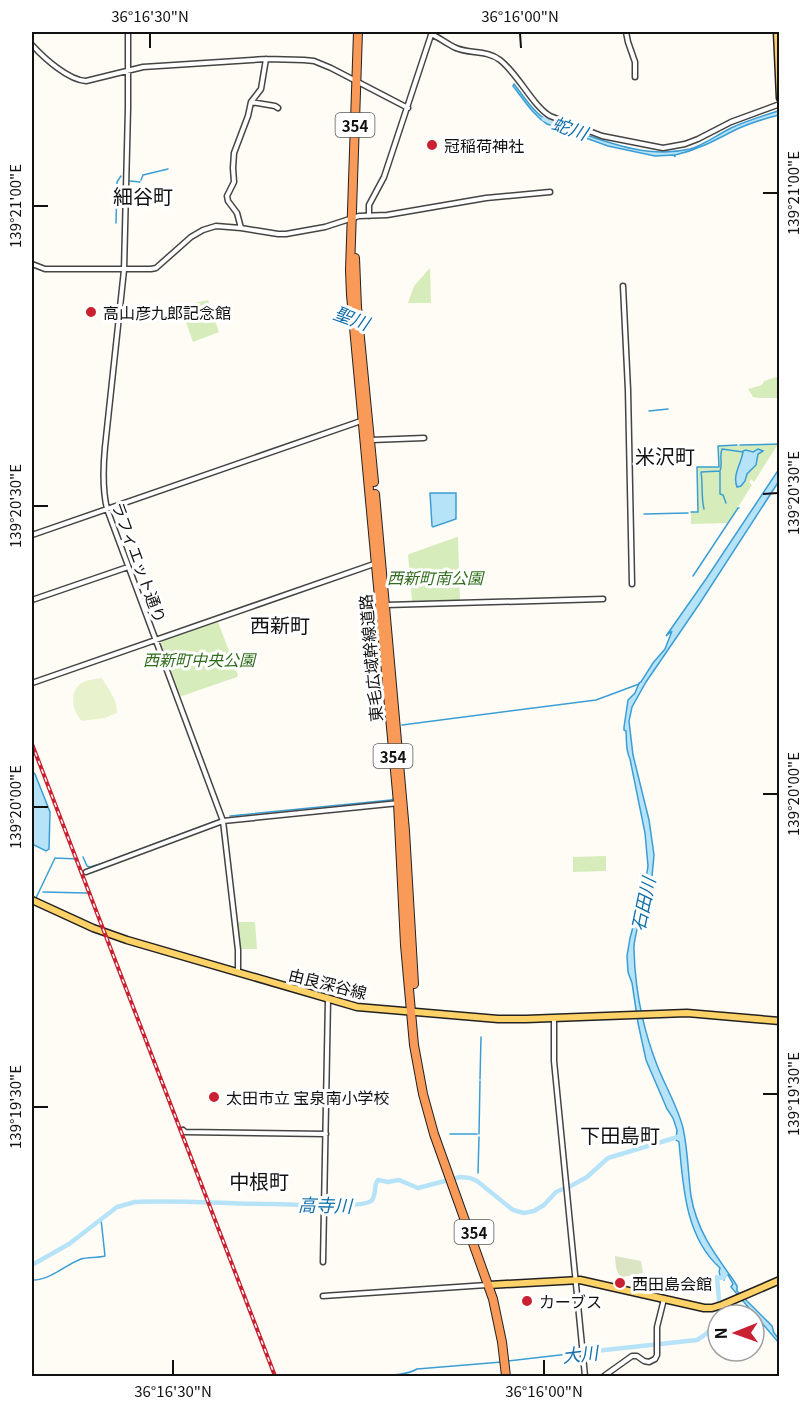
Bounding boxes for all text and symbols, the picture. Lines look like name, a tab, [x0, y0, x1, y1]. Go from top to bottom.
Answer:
text: 36°16'30"N	[111, 5, 189, 26]
text: 36°16'00"N	[481, 5, 559, 26]
water label: 蛇川	[549, 109, 593, 146]
road number: 354	[336, 113, 374, 137]
place label: 冠稲荷神社	[444, 133, 524, 157]
marker: 冠稲荷神社	[425, 138, 439, 152]
text: 139°21'00"E	[782, 151, 803, 235]
text: 139°21'00"E	[4, 164, 25, 248]
district label: 細谷町	[113, 181, 173, 210]
water label: 聖川	[331, 299, 375, 336]
place label: 高山彦九郎記念館	[103, 300, 231, 324]
marker: 高山彦九郎記念館	[84, 305, 98, 319]
district label: 米沢町	[635, 441, 695, 470]
text: 139°20'30"E	[782, 451, 803, 535]
text: 139°20'30"E	[4, 464, 25, 548]
street label: ラフィエット通り	[107, 498, 173, 626]
park label: 西新町南公園	[387, 565, 485, 589]
street label: 東毛広域幹線道路	[352, 593, 388, 723]
district label: 西新町	[250, 610, 310, 639]
park label: 西新町中央公園	[143, 647, 257, 671]
road number: 354	[374, 744, 412, 768]
text: 139°20'00"E	[782, 752, 803, 836]
text: 139°20'00"E	[4, 765, 25, 849]
water label: 石田川	[624, 873, 661, 933]
street label: 由良深谷線	[286, 962, 370, 1004]
text: 139°19'30"E	[782, 1052, 803, 1136]
text: 139°19'30"E	[4, 1065, 25, 1149]
place label: 太田市立 宝泉南小学校	[226, 1085, 390, 1109]
marker: 太田市立 宝泉南小学校	[207, 1090, 221, 1104]
district label: 下田島町	[580, 1120, 660, 1149]
district label: 中根町	[229, 1166, 289, 1195]
water label: 高寺川	[298, 1191, 354, 1218]
road number: 354	[454, 1220, 494, 1244]
place label: 西田島会館	[632, 1271, 712, 1295]
marker: 西田島会館	[613, 1276, 627, 1290]
place label: カーブス	[539, 1289, 602, 1313]
marker: カーブス	[520, 1294, 534, 1308]
north arrow	[706, 1303, 766, 1363]
text: N	[708, 1327, 732, 1339]
water label: 大川	[561, 1338, 601, 1368]
text: 36°16'30"N	[134, 1380, 212, 1401]
text: 36°16'00"N	[505, 1380, 583, 1401]

